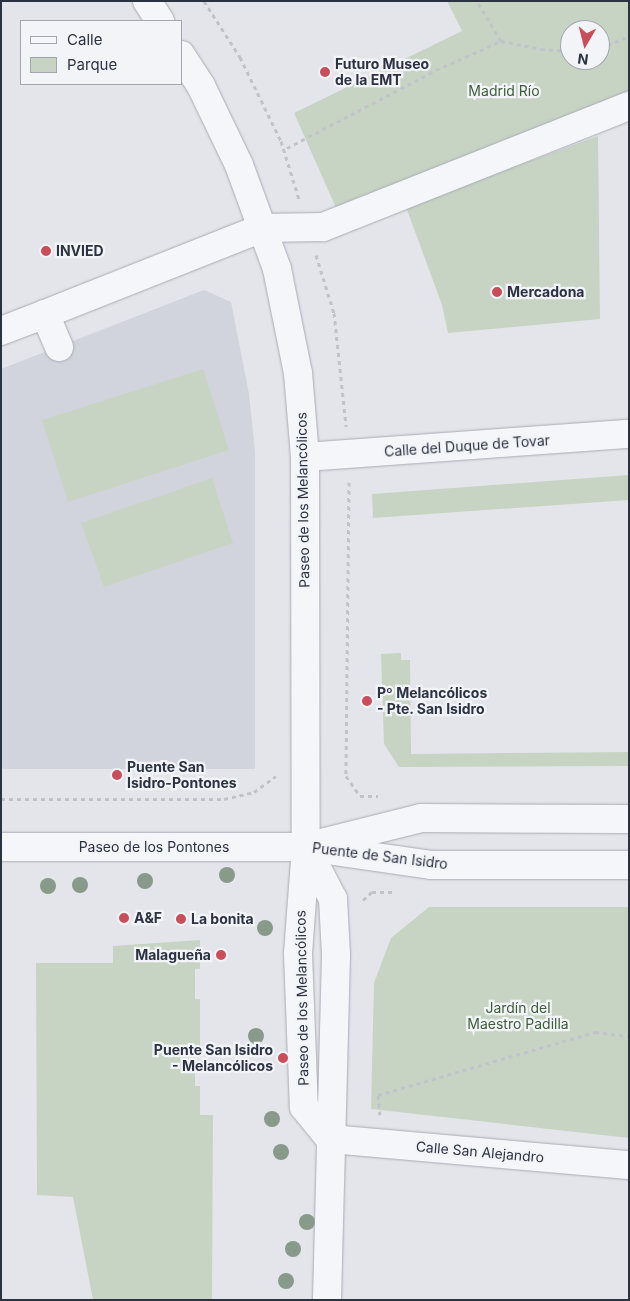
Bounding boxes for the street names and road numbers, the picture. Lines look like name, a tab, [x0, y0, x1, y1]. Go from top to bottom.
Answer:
street label: Paseo de los Melancólicos	[293, 412, 313, 588]
street label: Calle del Duque de Tovar	[384, 432, 550, 460]
street label: Paseo de los Pontones	[79, 839, 229, 855]
street label: Puente de San Isidro	[311, 839, 449, 873]
street label: Paseo de los Melancólicos	[292, 910, 312, 1086]
street label: Calle San Alejandro	[415, 1138, 545, 1166]

